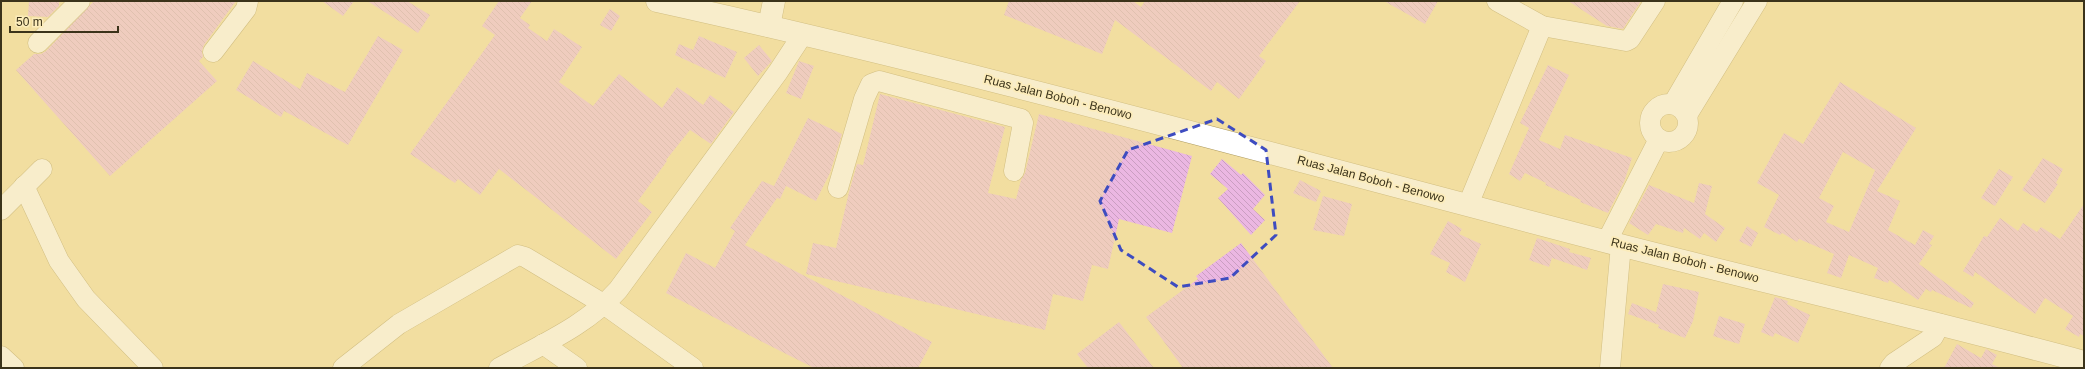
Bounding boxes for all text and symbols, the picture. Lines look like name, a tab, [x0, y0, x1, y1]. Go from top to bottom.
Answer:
scale bar	[10, 8, 118, 34]
text: 50 m	[16, 15, 43, 29]
street label: Ruas Jalan Boboh - Benowo	[983, 72, 1134, 122]
street label: Ruas Jalan Boboh - Benowo	[1296, 153, 1447, 206]
street label: Ruas Jalan Boboh - Benowo	[1610, 235, 1761, 285]

